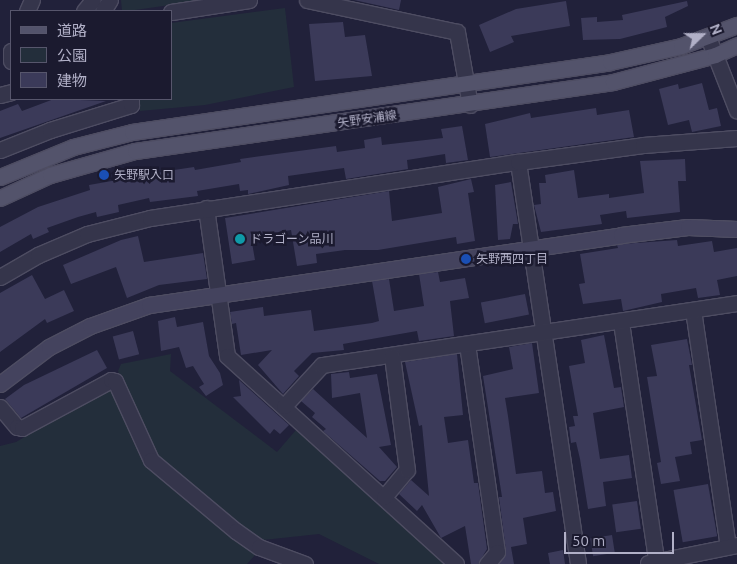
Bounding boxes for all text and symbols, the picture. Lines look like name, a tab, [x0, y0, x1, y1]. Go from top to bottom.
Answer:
legend	[10, 10, 172, 100]
north arrow	[677, 10, 727, 60]
text: 道路	[57, 22, 87, 39]
text: N	[707, 22, 725, 37]
text: 公園	[57, 47, 87, 64]
text: 建物	[57, 72, 87, 89]
street label: 矢野安浦線	[336, 108, 398, 130]
place label: 矢野駅入口	[114, 168, 174, 182]
marker: 矢野駅入口	[98, 169, 110, 181]
place label: ドラゴーン品川	[250, 232, 334, 246]
marker: ドラゴーン品川	[234, 233, 246, 245]
place label: 矢野西四丁目	[476, 252, 548, 266]
marker: 矢野西四丁目	[460, 253, 472, 265]
scale bar	[567, 522, 677, 554]
text: 50 m	[572, 532, 605, 549]

